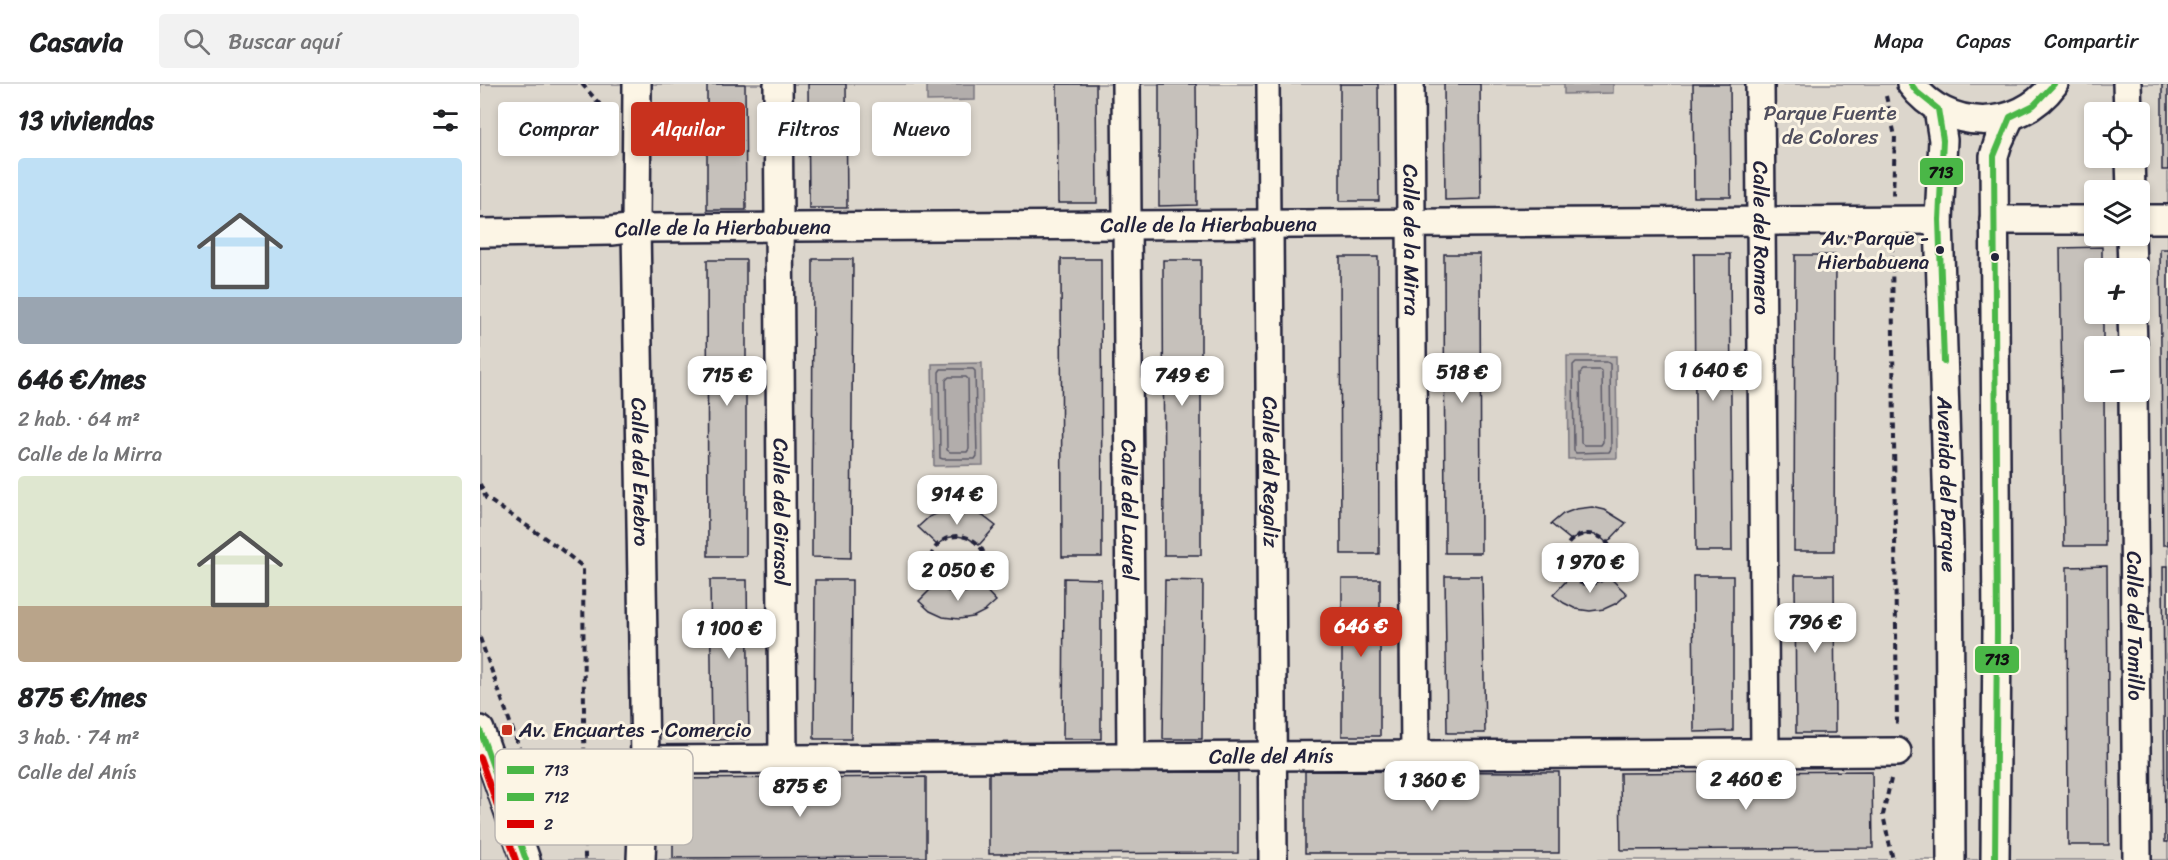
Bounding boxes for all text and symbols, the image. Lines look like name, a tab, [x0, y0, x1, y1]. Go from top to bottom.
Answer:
search box	[159, 14, 579, 68]
text: Casavia	[30, 17, 123, 66]
text: Buscar aquí	[228, 22, 340, 61]
text: Mapa	[1874, 22, 1923, 60]
text: Capas	[1956, 22, 2011, 60]
text: Compartir	[2044, 22, 2138, 60]
icon: search	[180, 25, 213, 58]
park label: Parque Fuente de Colores	[1763, 94, 1897, 156]
text: 13 viviendas	[18, 97, 154, 143]
chip: Comprar	[498, 102, 619, 156]
chip: Alquilar	[631, 102, 745, 156]
chip: Filtros	[757, 102, 860, 156]
chip: Nuevo	[872, 102, 971, 156]
map controls	[2084, 102, 2150, 402]
button: locate	[2084, 102, 2150, 168]
icon: filters	[429, 104, 462, 137]
line badge: 713	[1919, 157, 1964, 186]
text: 713	[1929, 158, 1954, 187]
street label: Calle del Romero	[1742, 161, 1781, 315]
street label: Calle de la Mirra	[1392, 164, 1431, 316]
button: layers	[2084, 180, 2150, 246]
icon: home	[186, 197, 294, 305]
street label: Calle de la Hierbabuena	[1100, 205, 1318, 244]
street label: Calle de la Hierbabuena	[612, 208, 832, 249]
place label: Av. Parque - Hierbabuena	[1818, 221, 1929, 280]
marker: Av. Parque - Hierbabuena	[1934, 244, 1946, 256]
unlabelled marker	[1989, 251, 2001, 263]
button: +	[2084, 258, 2150, 324]
button: −	[2084, 336, 2150, 402]
pin: 1 640 €	[1658, 351, 1768, 402]
pin: 518 €	[1420, 353, 1504, 404]
text: 1 640 €	[1679, 353, 1747, 388]
text: 518 €	[1436, 355, 1488, 390]
text: 646 €/mes	[18, 356, 146, 402]
pin: 715 €	[685, 356, 769, 407]
pin: 749 €	[1140, 356, 1224, 407]
text: 715 €	[702, 358, 752, 393]
text: 749 €	[1155, 358, 1209, 393]
street label: Avenida del Parque	[1925, 395, 1968, 573]
street label: Calle del Regaliz	[1251, 396, 1290, 549]
street label: Calle del Enebro	[620, 397, 660, 547]
text: 2 hab. · 64 m²	[18, 402, 140, 437]
text: Calle de la Mirra	[18, 437, 162, 472]
street label: Calle del Girasol	[762, 438, 801, 587]
street label: Calle del Laurel	[1110, 439, 1149, 582]
pin: 914 €	[915, 475, 999, 526]
text: 914 €	[931, 477, 983, 512]
icon: home	[186, 515, 294, 623]
pin: 1 970 €	[1535, 543, 1645, 594]
text: 1 970 €	[1556, 545, 1624, 580]
pin: 2 050 €	[903, 551, 1013, 602]
street label: Calle del Tomillo	[2115, 551, 2155, 701]
text: 2 050 €	[922, 553, 994, 588]
pin: 796 €	[1773, 603, 1857, 654]
text: 796 €	[1788, 605, 1842, 640]
pin: 646 €	[1319, 607, 1403, 658]
pin: 1 100 €	[674, 609, 784, 660]
text: 646 €	[1334, 609, 1388, 644]
text: 1 100 €	[696, 611, 762, 646]
line badge: 713	[1974, 645, 2020, 674]
text: 713	[1985, 645, 2010, 674]
text: 875 €/mes	[18, 674, 147, 720]
place label: Av. Encuartes - Comercio	[518, 711, 752, 749]
text: 3 hab. · 74 m²	[18, 720, 140, 755]
marker: Av. Encuartes - Comercio	[500, 723, 514, 737]
street label: Calle del Anís	[1209, 737, 1334, 775]
legend	[495, 749, 693, 845]
text: Calle del Anís	[18, 755, 136, 790]
text: 713	[544, 756, 569, 785]
pin: 2 460 €	[1691, 760, 1801, 811]
pin: 1 360 €	[1377, 761, 1487, 812]
text: 2 460 €	[1710, 762, 1782, 797]
text: 1 360 €	[1398, 763, 1466, 798]
pin: 875 €	[758, 767, 842, 818]
text: 875 €	[773, 769, 827, 804]
text: 712	[544, 783, 569, 812]
text: 2	[544, 810, 553, 839]

